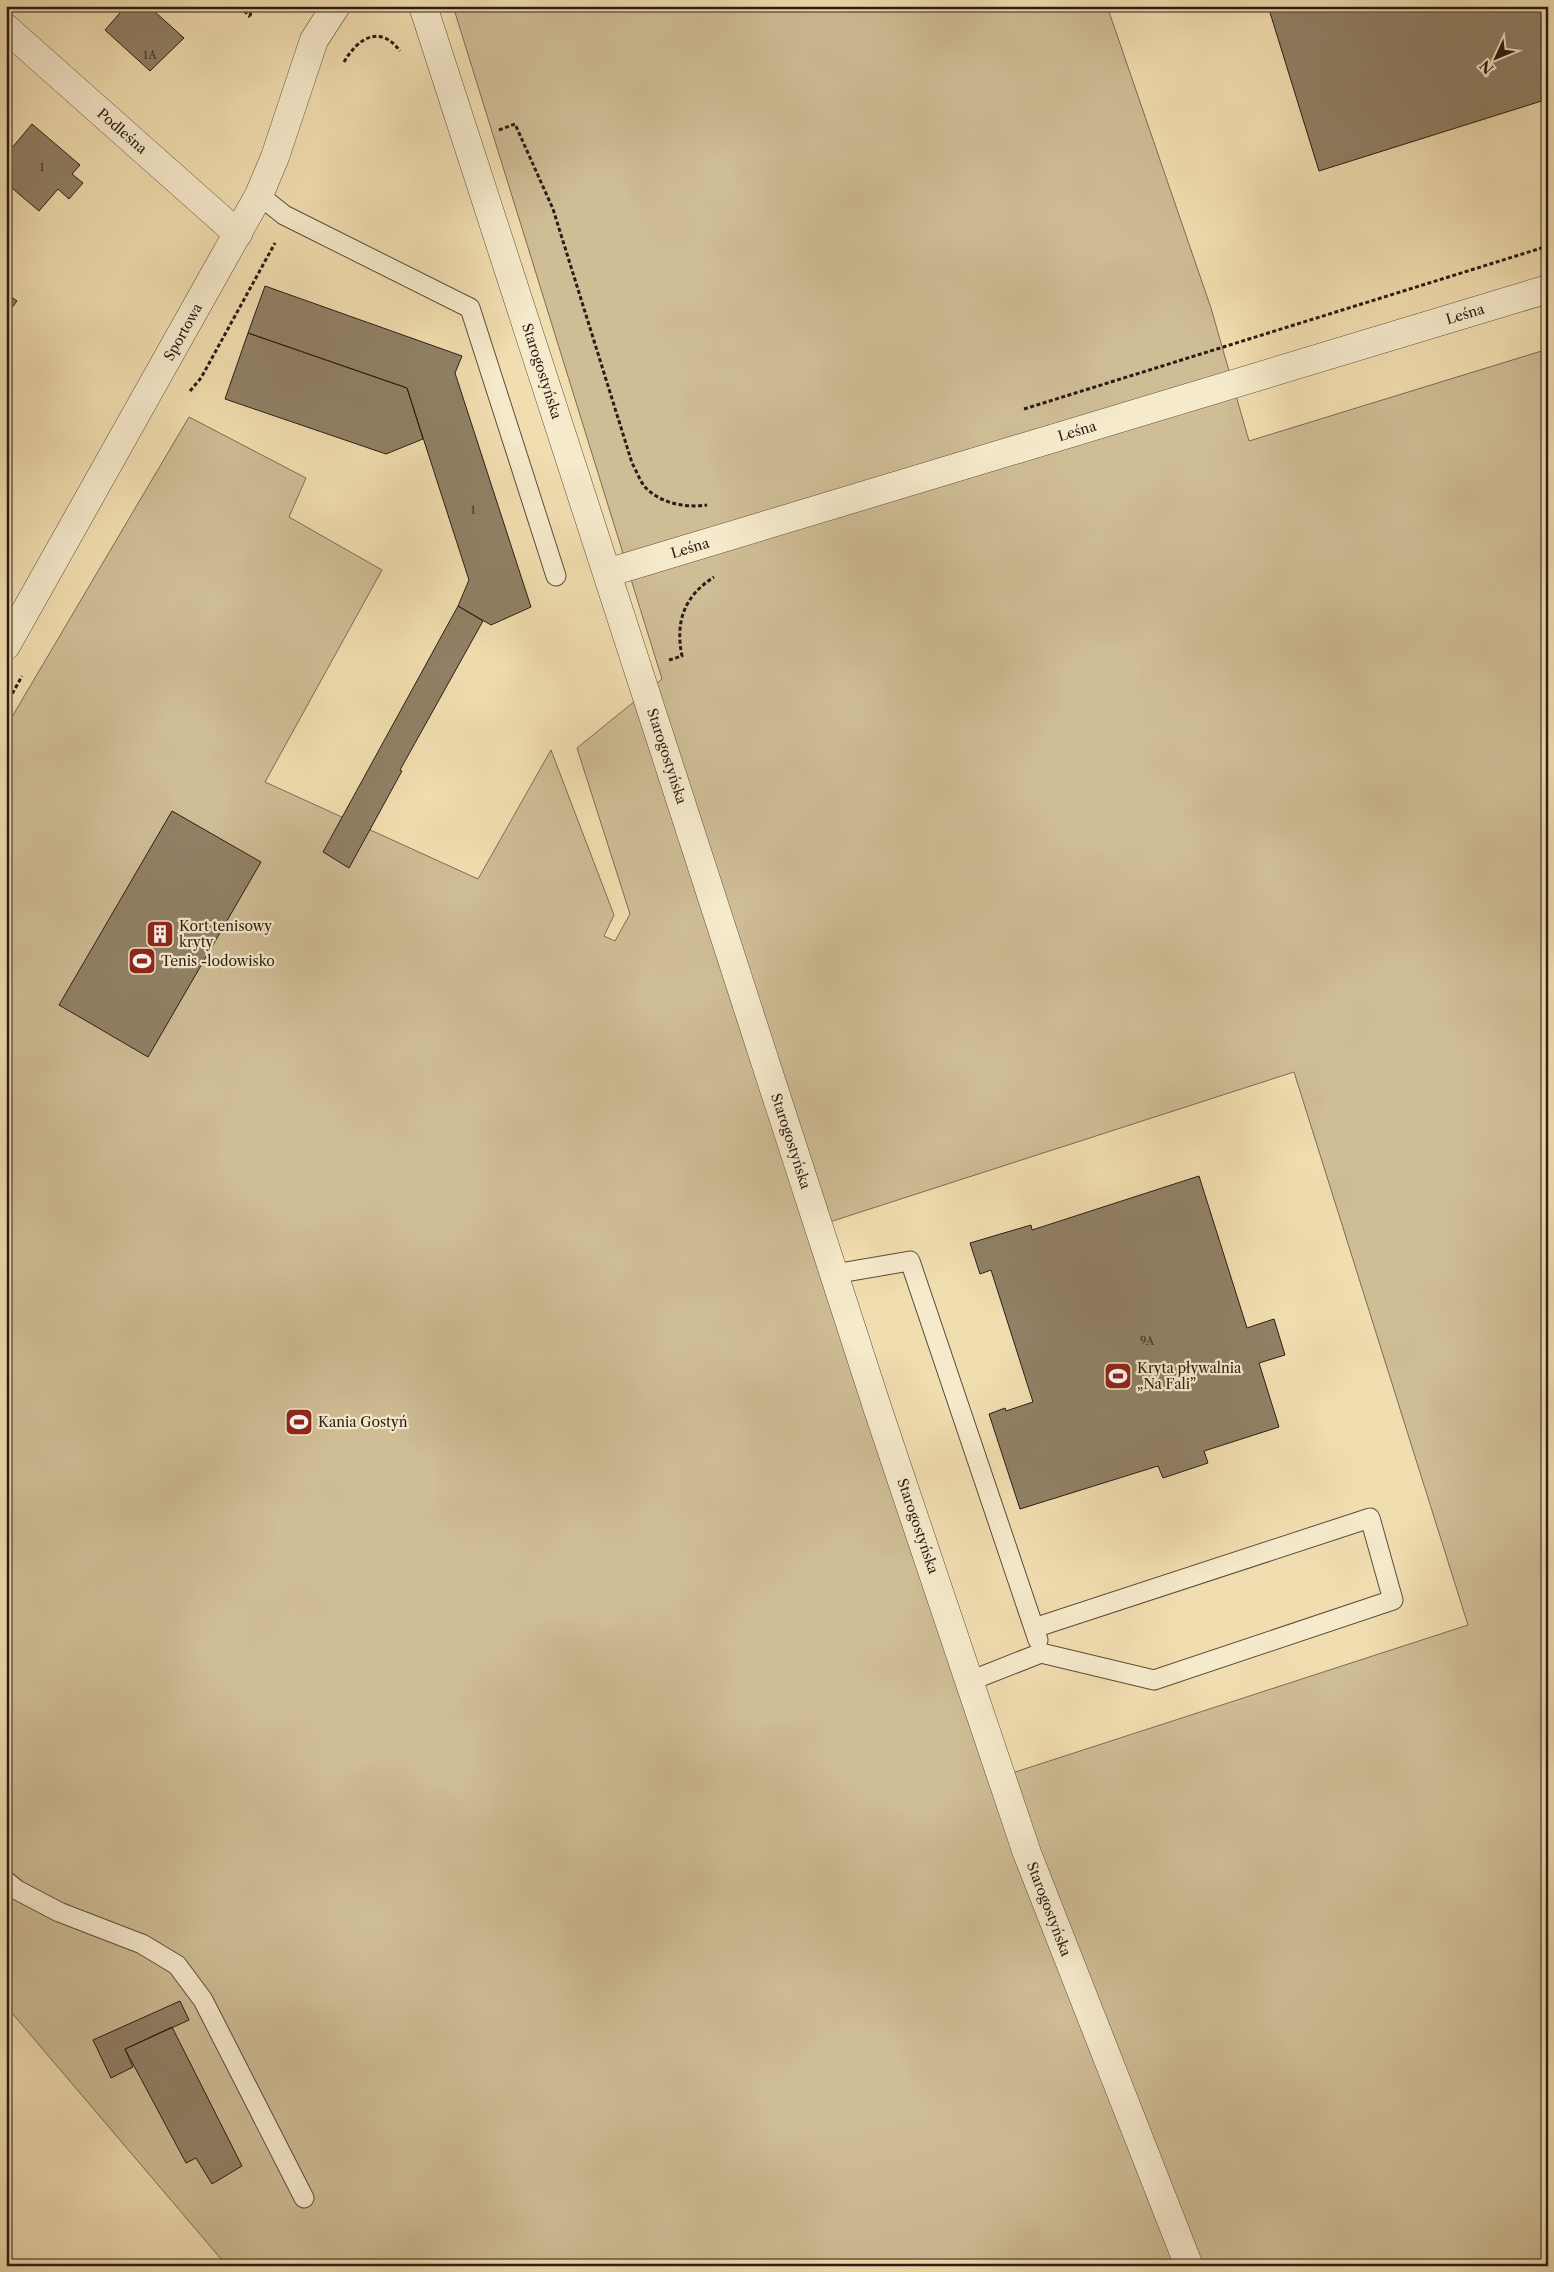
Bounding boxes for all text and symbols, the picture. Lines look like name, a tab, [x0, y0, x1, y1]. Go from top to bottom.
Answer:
north arrow	[1472, 32, 1522, 82]
house number: 1A	[143, 48, 157, 62]
text: N	[1476, 56, 1497, 78]
street label: Podleśna	[93, 104, 151, 158]
house number: 1	[40, 160, 45, 174]
street label: Sportowa	[160, 299, 206, 364]
street label: Leśna	[1444, 299, 1487, 328]
street label: Starogostyńska	[518, 321, 566, 422]
street label: Leśna	[1056, 416, 1099, 445]
house number: 1	[471, 503, 476, 517]
street label: Leśna	[669, 533, 712, 562]
street label: Starogostyńska	[643, 706, 691, 807]
place label: Kort tenisowy kryty	[179, 917, 272, 951]
building icon: Kort tenisowy kryty	[145, 919, 175, 949]
sports icon: Tenis -lodowisko	[127, 946, 157, 976]
place label: Tenis -lodowisko	[161, 952, 275, 970]
street label: Starogostyńska	[767, 1091, 815, 1192]
house number: 9A	[1140, 1334, 1155, 1348]
place label: Kryta pływalnia „Na Fali”	[1137, 1359, 1242, 1393]
sports icon: Kryta pływalnia „Na Fali”	[1103, 1361, 1133, 1391]
sports icon: Kania Gostyń	[284, 1407, 314, 1437]
place label: Kania Gostyń	[318, 1413, 408, 1431]
street label: Starogostyńska	[893, 1476, 943, 1577]
street label: Starogostyńska	[1023, 1859, 1075, 1959]

